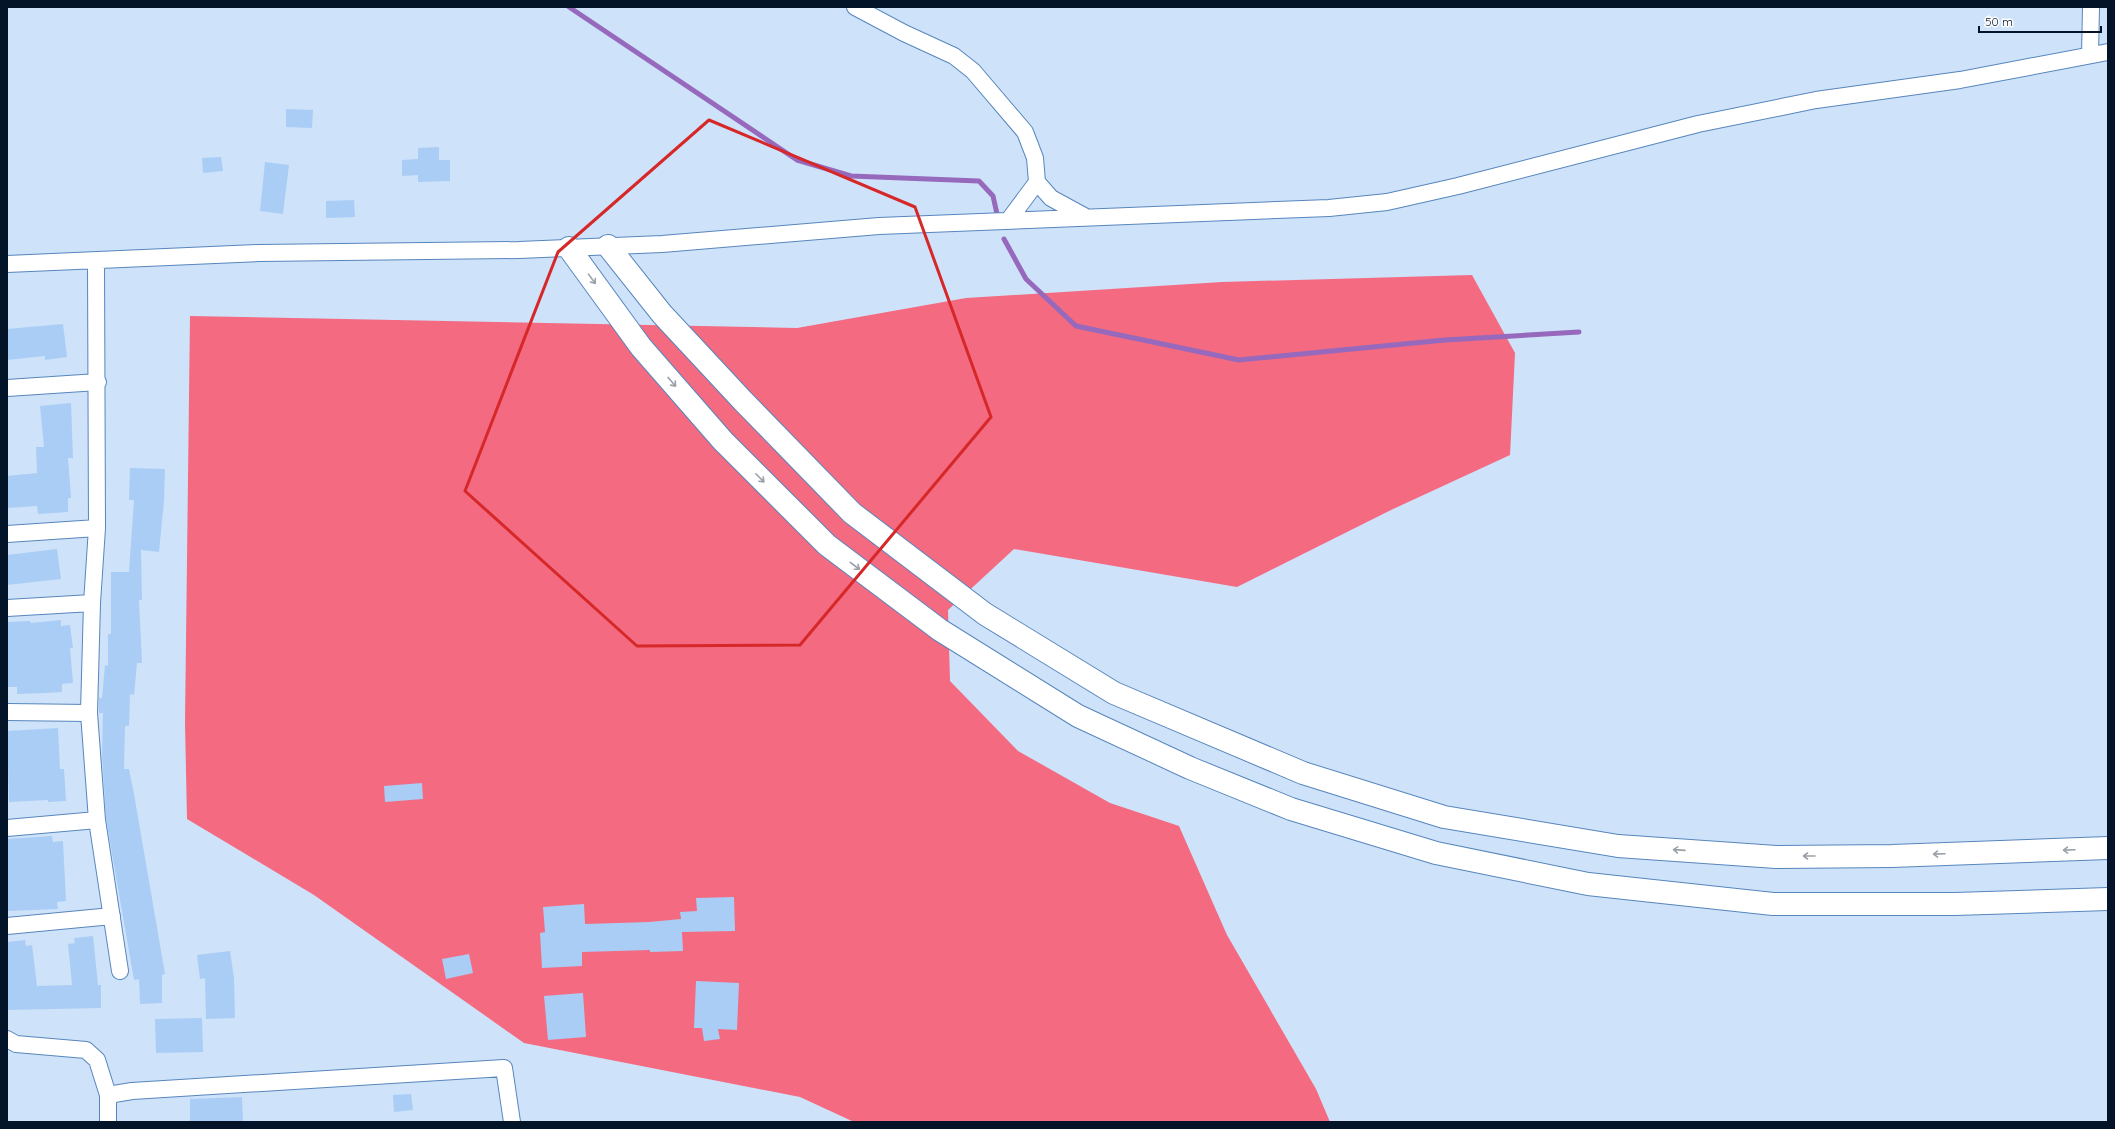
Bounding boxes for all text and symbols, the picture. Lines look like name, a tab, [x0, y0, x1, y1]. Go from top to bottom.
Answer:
scale bar	[1979, 8, 2101, 34]
text: 50 m	[1985, 14, 2013, 29]
one-way arrow	[588, 274, 596, 285]
one-way arrow	[667, 377, 676, 387]
one-way arrow	[755, 473, 765, 483]
one-way arrow	[850, 561, 861, 570]
one-way arrow	[2063, 846, 2076, 853]
one-way arrow	[1673, 847, 1686, 854]
one-way arrow	[1933, 850, 1946, 858]
one-way arrow	[1803, 852, 1816, 860]

